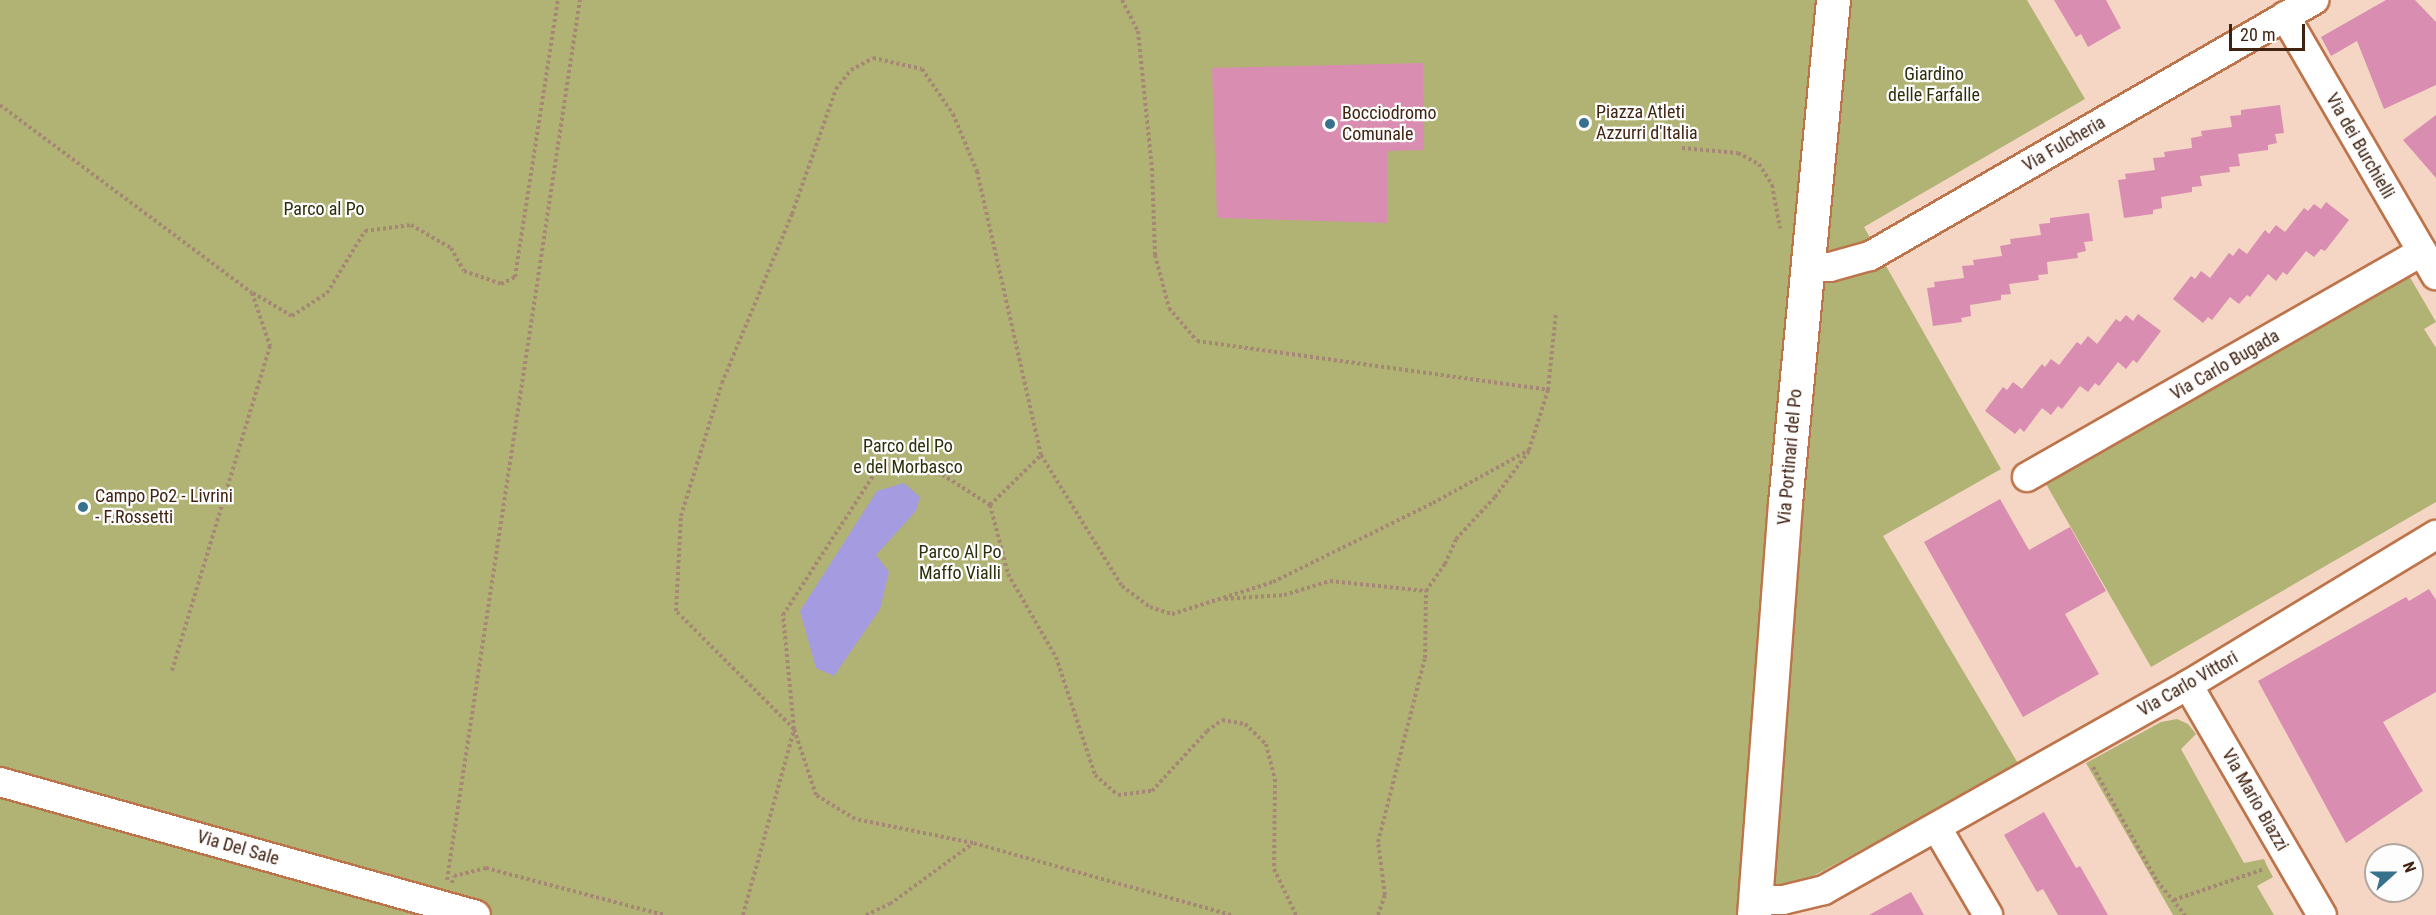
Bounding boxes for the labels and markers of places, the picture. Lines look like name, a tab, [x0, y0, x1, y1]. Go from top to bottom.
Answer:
place label: Piazza Atleti Azzurri d'Italia	[1596, 102, 1698, 144]
place label: Bocciodromo Comunale	[1342, 103, 1437, 146]
marker: Piazza Atleti Azzurri d'Italia	[1577, 116, 1591, 130]
marker: Bocciodromo Comunale	[1323, 117, 1337, 131]
place label: Campo Po2 - Livrini - F.Rossetti	[95, 486, 233, 528]
marker: Campo Po2 - Livrini - F.Rossetti	[76, 500, 90, 514]

